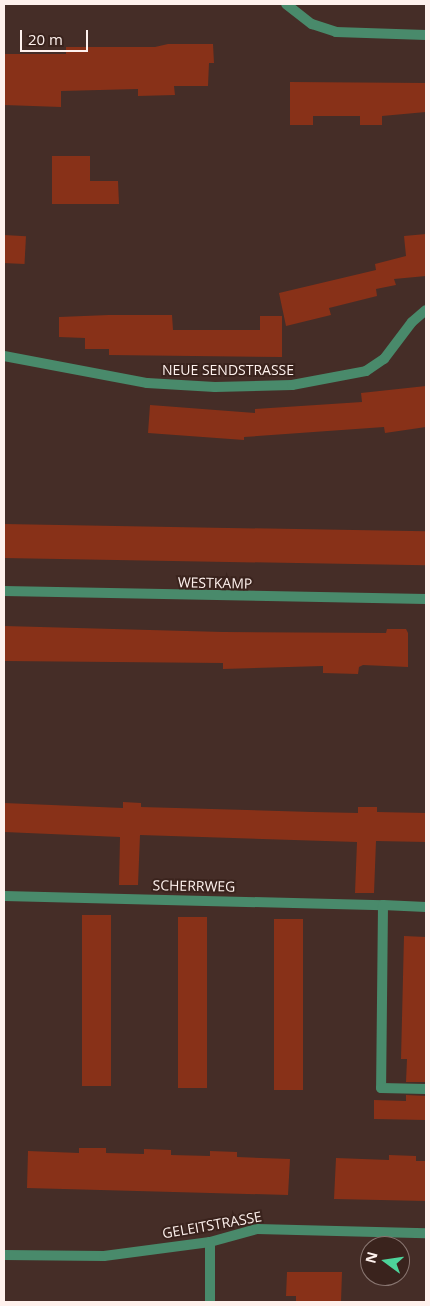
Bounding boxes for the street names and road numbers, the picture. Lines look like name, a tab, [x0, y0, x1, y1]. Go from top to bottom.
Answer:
street label: NEUE SENDSTRASSE	[162, 362, 294, 378]
street label: WESTKAMP	[178, 574, 252, 592]
street label: SCHERRWEG	[152, 877, 236, 895]
street label: GELEITSTRASSE	[161, 1208, 263, 1242]

